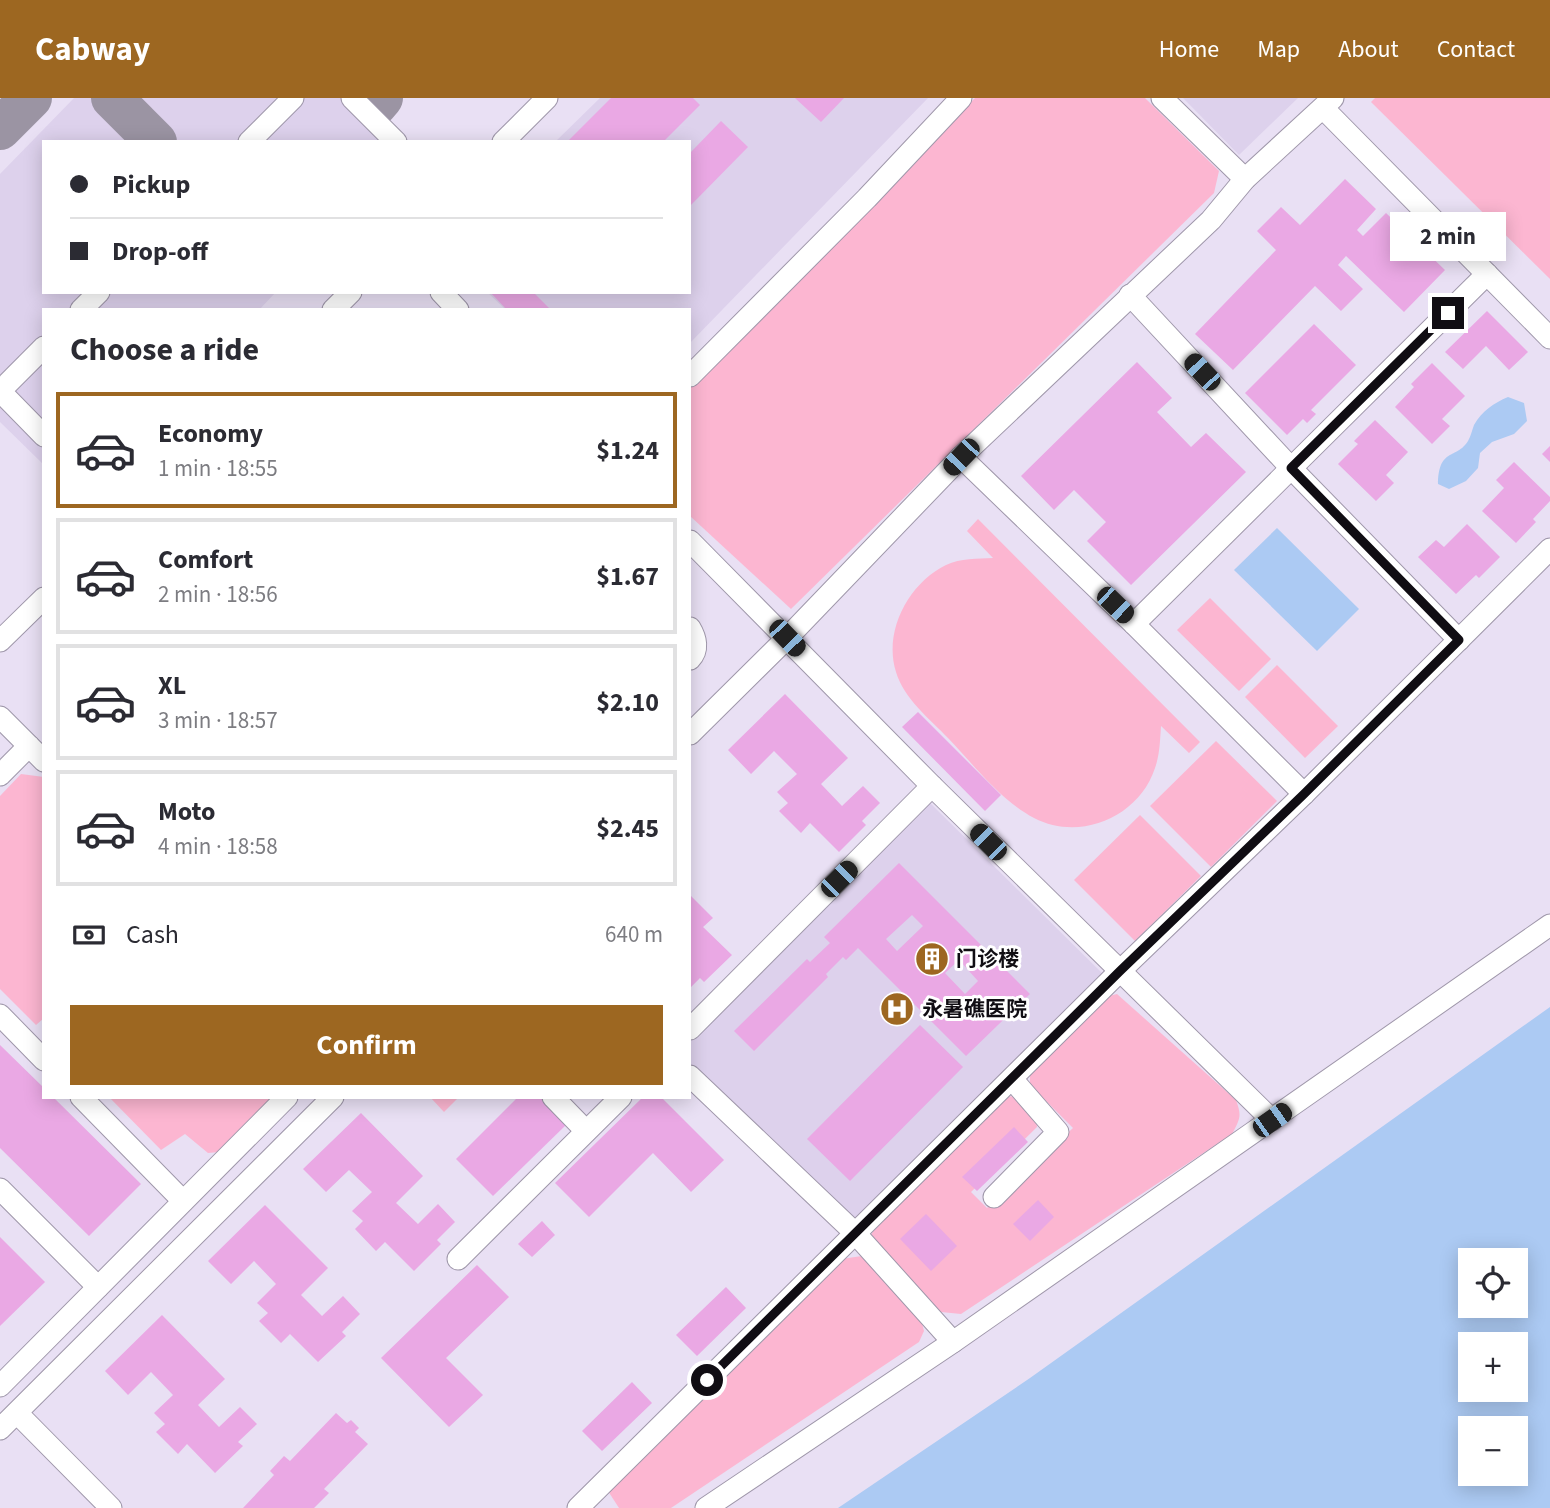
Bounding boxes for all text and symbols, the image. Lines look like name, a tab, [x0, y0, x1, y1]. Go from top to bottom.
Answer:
text: Cabway	[35, 26, 150, 73]
text: Home	[1159, 32, 1219, 67]
text: Map	[1257, 32, 1300, 67]
text: About	[1338, 32, 1399, 67]
text: Contact	[1437, 32, 1515, 67]
text: Pickup	[112, 166, 190, 203]
callout: 2 min	[1390, 212, 1506, 260]
text: 2 min	[1420, 220, 1476, 253]
text: Drop-off	[112, 233, 208, 270]
route end	[1432, 297, 1464, 329]
text: Choose a ride	[70, 327, 259, 373]
car	[1180, 349, 1225, 395]
text: Economy	[158, 415, 263, 452]
icon: car	[74, 419, 137, 482]
text: $1.24	[596, 432, 659, 469]
car	[939, 435, 984, 479]
text: 1 min · 18:55	[158, 452, 278, 485]
text: Comfort	[158, 541, 253, 578]
icon: car	[74, 545, 137, 608]
text: $1.67	[596, 558, 659, 595]
text: 2 min · 18:56	[158, 578, 278, 611]
car	[1093, 583, 1138, 627]
car	[765, 616, 810, 660]
text: XL	[158, 667, 186, 704]
icon: car	[74, 671, 137, 734]
text: $2.10	[596, 684, 659, 721]
text: 3 min · 18:57	[158, 704, 278, 737]
text: Moto	[158, 793, 215, 830]
icon: car	[74, 797, 137, 860]
text: $2.45	[596, 810, 659, 847]
car	[966, 820, 1011, 864]
text: 4 min · 18:58	[158, 830, 278, 863]
car	[817, 857, 862, 901]
icon: cash	[70, 916, 108, 954]
text: Cash	[126, 916, 179, 953]
text: 640 m	[605, 918, 663, 951]
building icon: 门诊楼	[913, 940, 951, 978]
place label: 门诊楼	[956, 944, 1019, 974]
hospital icon: 永暑礁医院	[878, 990, 916, 1028]
place label: 永暑礁医院	[922, 994, 1027, 1024]
button: Confirm	[70, 1005, 663, 1085]
car	[1249, 1099, 1296, 1141]
map controls	[1458, 1248, 1528, 1486]
button: locate	[1458, 1248, 1528, 1318]
button: +	[1458, 1332, 1528, 1402]
route start	[691, 1364, 723, 1396]
button: −	[1458, 1416, 1528, 1486]

